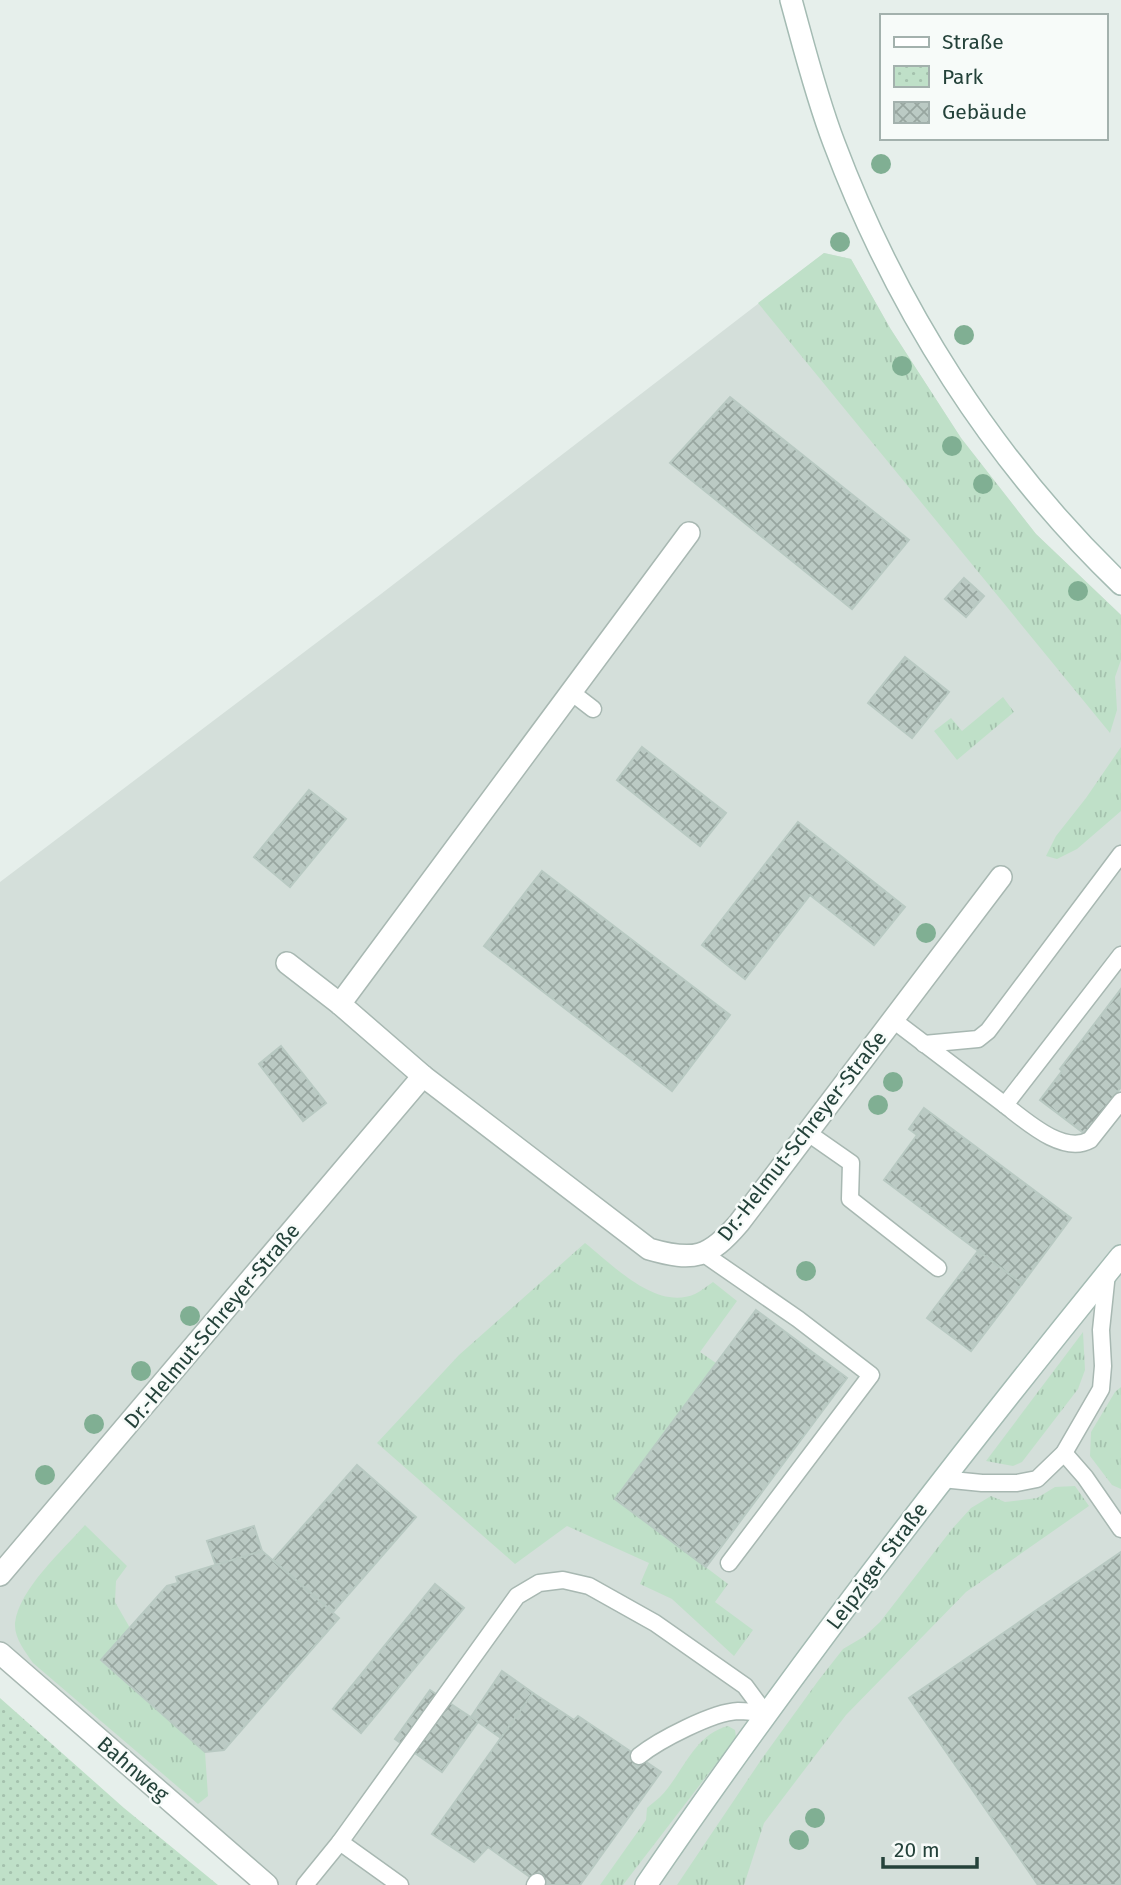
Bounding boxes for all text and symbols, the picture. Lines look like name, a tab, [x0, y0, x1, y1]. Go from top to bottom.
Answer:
legend	[880, 14, 1107, 140]
text: Straße	[942, 29, 1004, 55]
text: Park	[942, 64, 984, 90]
text: Gebäude	[942, 99, 1027, 125]
street label: Dr.-Helmut-Schreyer-Straße	[712, 1026, 892, 1246]
street label: Dr.-Helmut-Schreyer-Straße	[118, 1218, 306, 1434]
street label: Leipziger Straße	[821, 1497, 933, 1635]
street label: Bahnweg	[92, 1731, 174, 1807]
scale bar	[883, 1826, 978, 1870]
text: 20 m	[894, 1837, 940, 1863]

